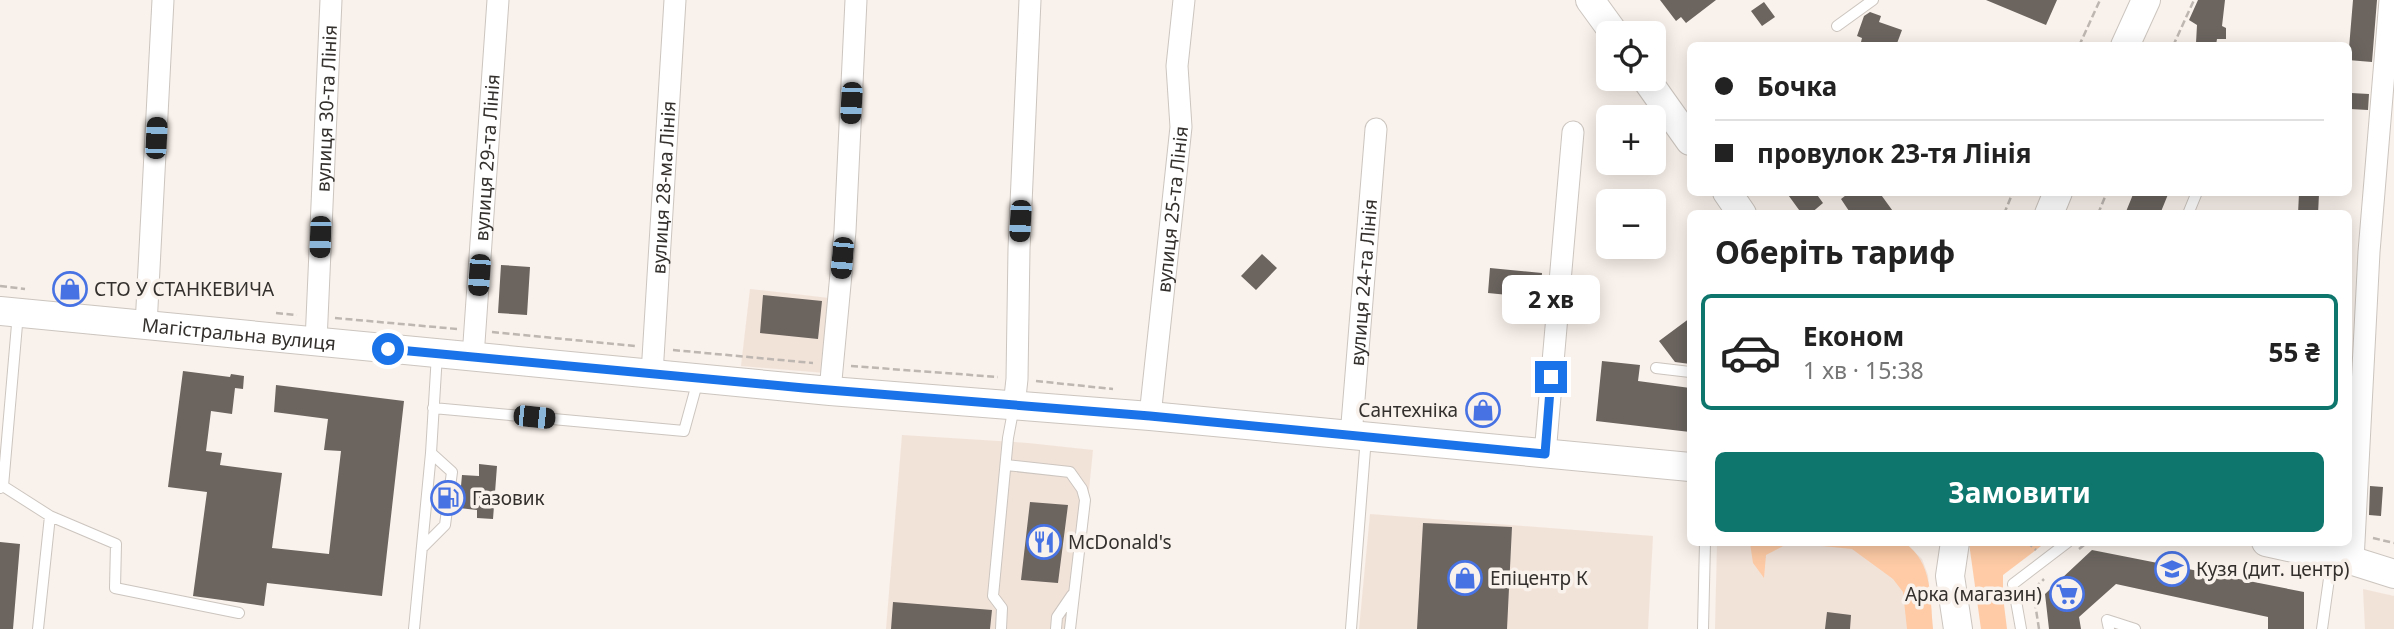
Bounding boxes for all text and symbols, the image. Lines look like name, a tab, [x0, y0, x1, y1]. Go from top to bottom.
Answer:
map controls	[1596, 21, 1666, 259]
button: locate	[1596, 21, 1666, 91]
street label: вулиця 30-та Лінія	[310, 24, 343, 192]
text: Бочка	[1757, 68, 1837, 104]
street label: вулиця 29-та Лінія	[468, 73, 506, 242]
car	[840, 81, 863, 125]
street label: вулиця 28-ма Лінія	[645, 100, 682, 275]
button: +	[1596, 105, 1666, 175]
car	[145, 116, 168, 160]
street label: вулиця 25-та Лінія	[1150, 125, 1194, 294]
text: провулок 23-тя Лінія	[1757, 135, 2031, 171]
button: −	[1596, 189, 1666, 259]
street label: вулиця 24-та Лінія	[1344, 198, 1383, 367]
car	[1009, 199, 1032, 243]
car	[309, 216, 332, 258]
text: Оберіть тариф	[1715, 230, 1955, 273]
car	[830, 236, 855, 280]
car	[468, 253, 491, 297]
shop icon: СТО У СТАНКЕВИЧА	[51, 270, 89, 308]
place label: СТО У СТАНКЕВИЧА	[94, 276, 275, 302]
callout: 2 хв	[1502, 276, 1600, 324]
text: 2 хв	[1528, 283, 1574, 315]
street label: Магістральна вулиця	[141, 312, 337, 356]
text: Економ	[1803, 318, 1904, 354]
icon: car	[1719, 321, 1782, 384]
route start	[372, 333, 404, 365]
text: 55 ₴	[2269, 334, 2320, 370]
text: 1 хв · 15:38	[1803, 354, 1924, 386]
route end	[1535, 361, 1567, 393]
shop icon: Сантехніка	[1464, 391, 1502, 429]
place label: Сантехніка	[1358, 397, 1458, 423]
car	[513, 404, 556, 430]
button: Замовити	[1715, 452, 2324, 532]
fuel station icon: Газовик	[429, 479, 467, 517]
place label: Газовик	[472, 485, 545, 511]
restaurant icon: McDonald's	[1025, 523, 1063, 561]
place label: McDonald's	[1068, 529, 1172, 555]
school or university icon: Кузя (дит. центр)	[2153, 550, 2191, 588]
place label: Кузя (дит. центр)	[2196, 556, 2350, 582]
shop icon: Епіцентр К	[1446, 559, 1484, 597]
place label: Епіцентр К	[1490, 565, 1588, 591]
supermarket icon: Арка (магазин)	[2048, 575, 2086, 613]
place label: Арка (магазин)	[1905, 581, 2042, 607]

